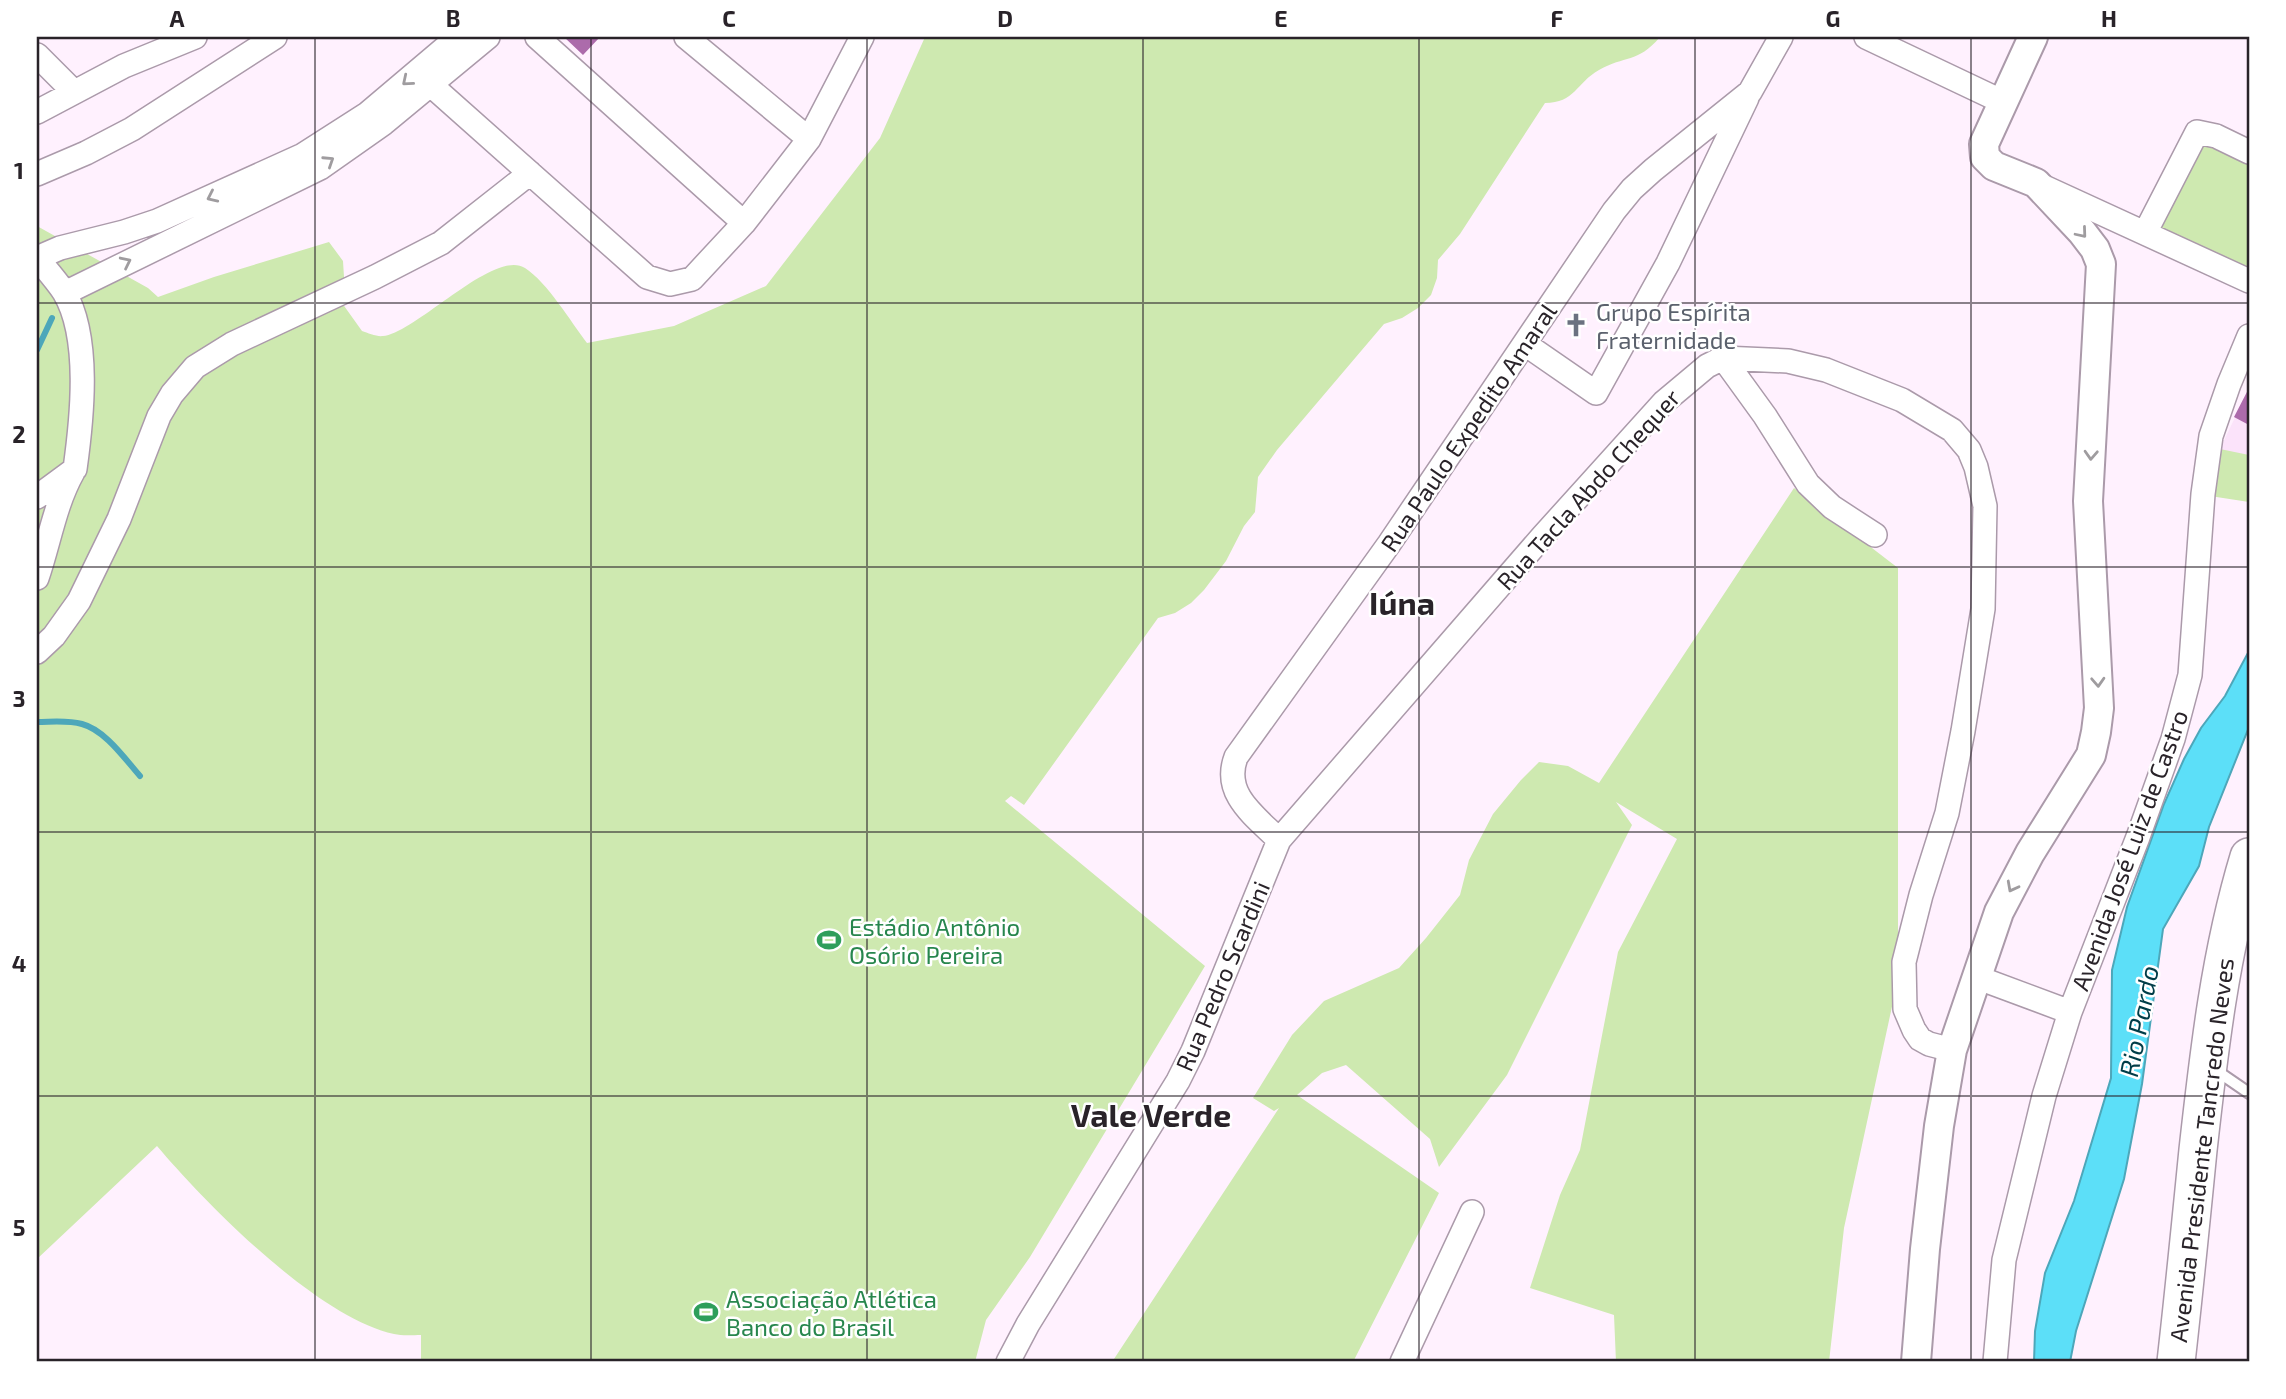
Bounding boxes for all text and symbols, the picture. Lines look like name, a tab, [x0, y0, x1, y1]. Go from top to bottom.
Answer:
text: A	[169, 4, 185, 32]
text: B	[446, 4, 460, 32]
text: C	[722, 4, 736, 32]
text: D	[997, 4, 1013, 32]
text: E	[1274, 4, 1288, 32]
text: F	[1551, 4, 1564, 32]
text: G	[1826, 4, 1840, 32]
text: H	[2101, 4, 2117, 32]
one-way arrow	[402, 73, 415, 85]
text: 1	[14, 156, 24, 184]
one-way arrow	[322, 157, 335, 170]
one-way arrow	[207, 188, 219, 202]
one-way arrow	[2074, 225, 2087, 238]
one-way arrow	[119, 257, 131, 271]
street label: Rua Paulo Expedito Amaral	[1374, 297, 1562, 557]
place label: Grupo Espírita Fraternidade	[1596, 297, 1751, 354]
church icon: Grupo Espírita Fraternidade	[1562, 311, 1590, 339]
street label: Rua Tacla Abdo Chequer	[1490, 382, 1686, 595]
text: 2	[12, 420, 26, 448]
one-way arrow	[2083, 449, 2098, 460]
district label: Iúna	[1369, 583, 1435, 621]
one-way arrow	[2090, 677, 2105, 688]
text: 3	[12, 684, 26, 712]
street label: Avenida José Luiz de Castro	[2065, 706, 2193, 994]
street label: Rua Pedro Scardini	[1169, 877, 1275, 1075]
one-way arrow	[2007, 880, 2021, 892]
place label: Estádio Antônio Osório Pereira	[849, 912, 1020, 969]
sports icon: Estádio Antônio Osório Pereira	[815, 926, 843, 954]
text: 4	[12, 949, 26, 977]
street label: Avenida Presidente Tancredo Neves	[2163, 956, 2239, 1344]
water label: Rio Pardo	[2112, 963, 2164, 1079]
district label: Vale Verde	[1071, 1095, 1231, 1133]
text: 5	[13, 1213, 25, 1241]
place label: Associação Atlética Banco do Brasil	[726, 1284, 937, 1341]
sports icon: Associação Atlética Banco do Brasil	[692, 1298, 720, 1326]

